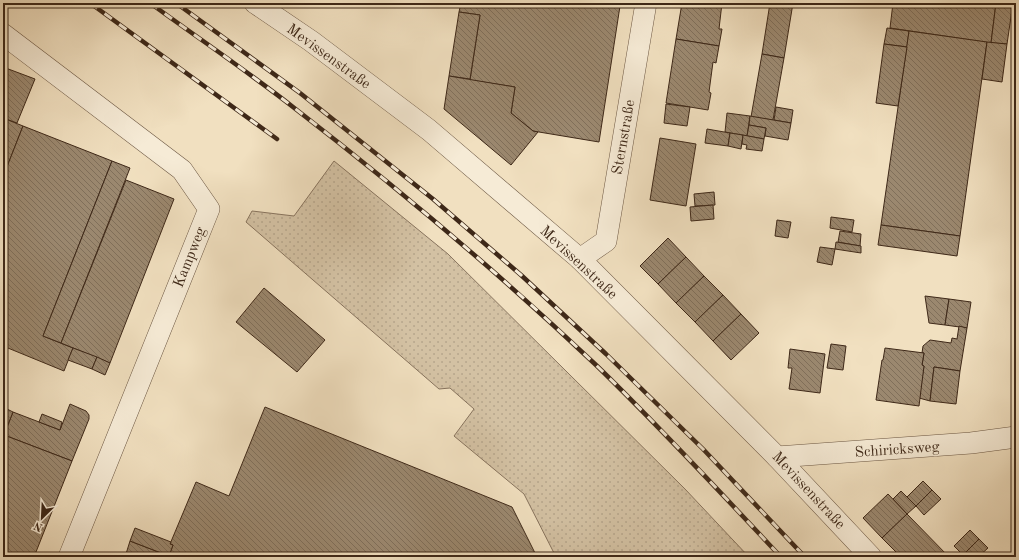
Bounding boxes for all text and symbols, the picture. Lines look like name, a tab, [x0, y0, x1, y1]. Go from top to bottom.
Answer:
street label: Mevissenstraße	[283, 22, 373, 93]
street label: Sternstraße	[611, 99, 638, 176]
street label: Mevissenstraße	[536, 224, 620, 303]
street label: Kampweg	[171, 225, 209, 290]
street label: Schiricksweg	[854, 440, 940, 461]
street label: Mevissenstraße	[768, 449, 847, 533]
north arrow	[22, 498, 62, 538]
text: N	[32, 519, 45, 532]

